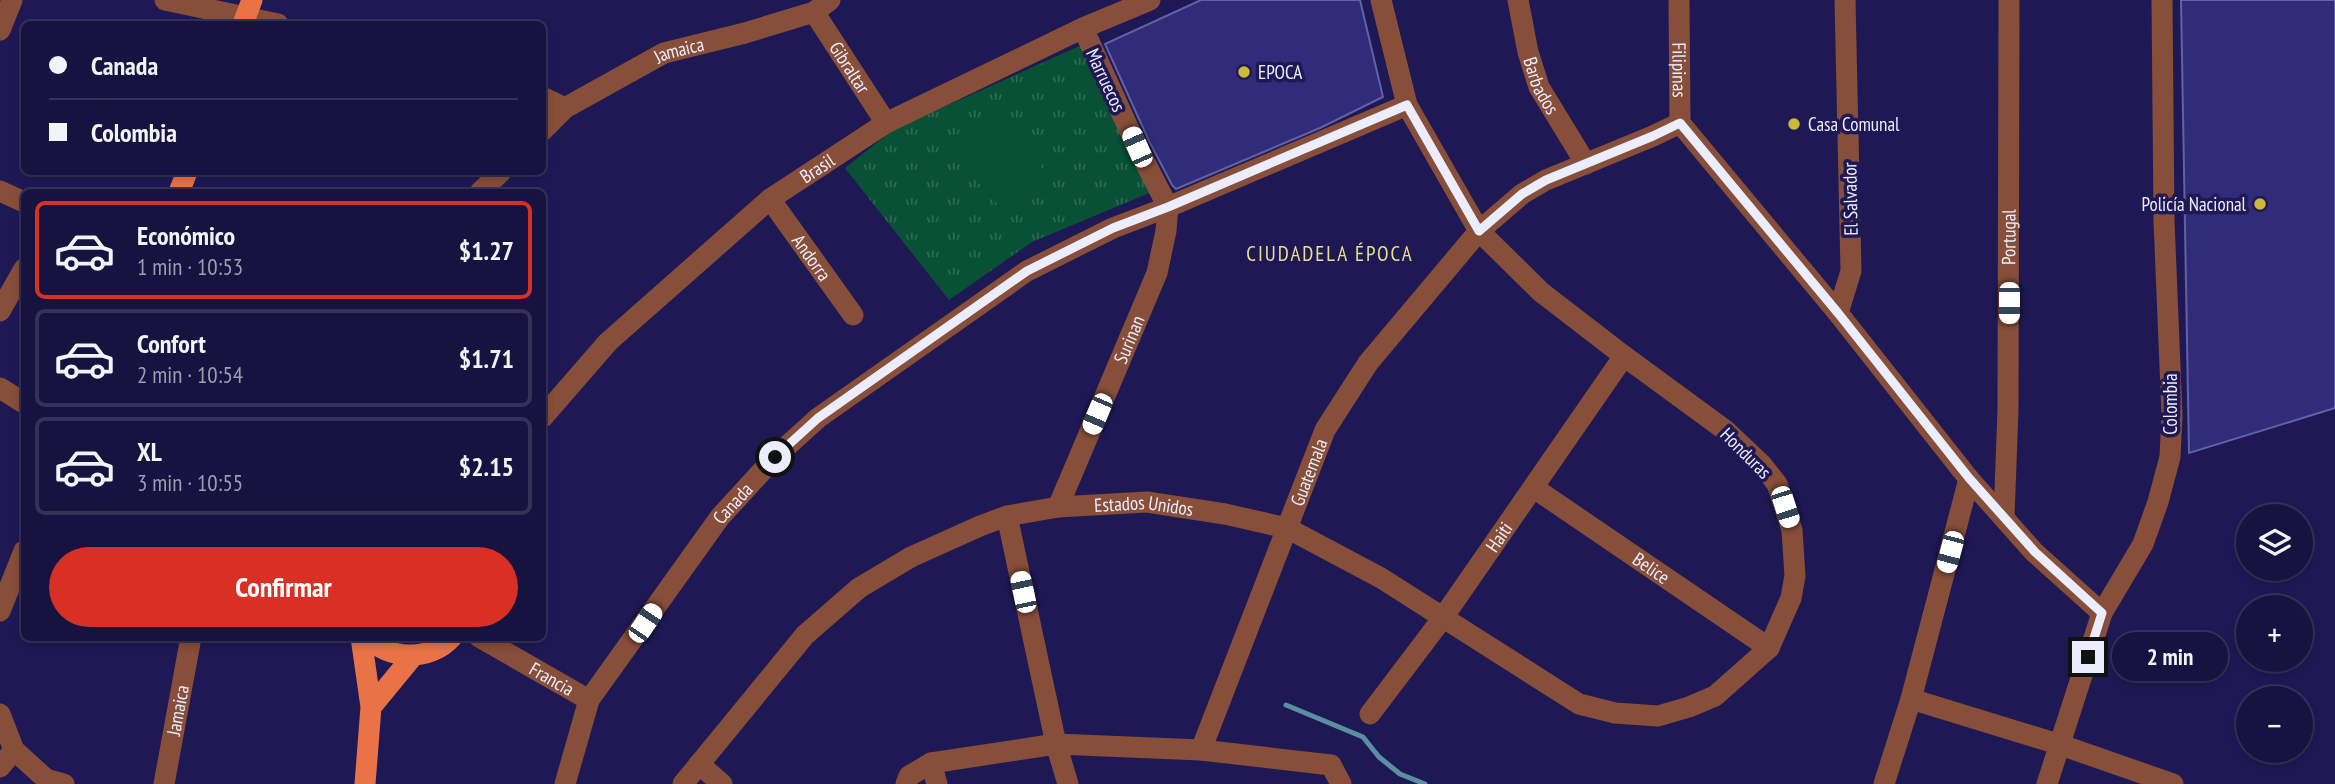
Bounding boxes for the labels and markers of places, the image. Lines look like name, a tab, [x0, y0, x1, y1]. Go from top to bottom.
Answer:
place label: EPOCA	[1258, 60, 1302, 84]
marker: EPOCA	[1236, 64, 1252, 80]
place label: Casa Comunal	[1808, 112, 1900, 136]
marker: Casa Comunal	[1786, 116, 1802, 132]
place label: Policía Nacional	[2141, 192, 2247, 216]
marker: Policía Nacional	[2252, 196, 2268, 212]

